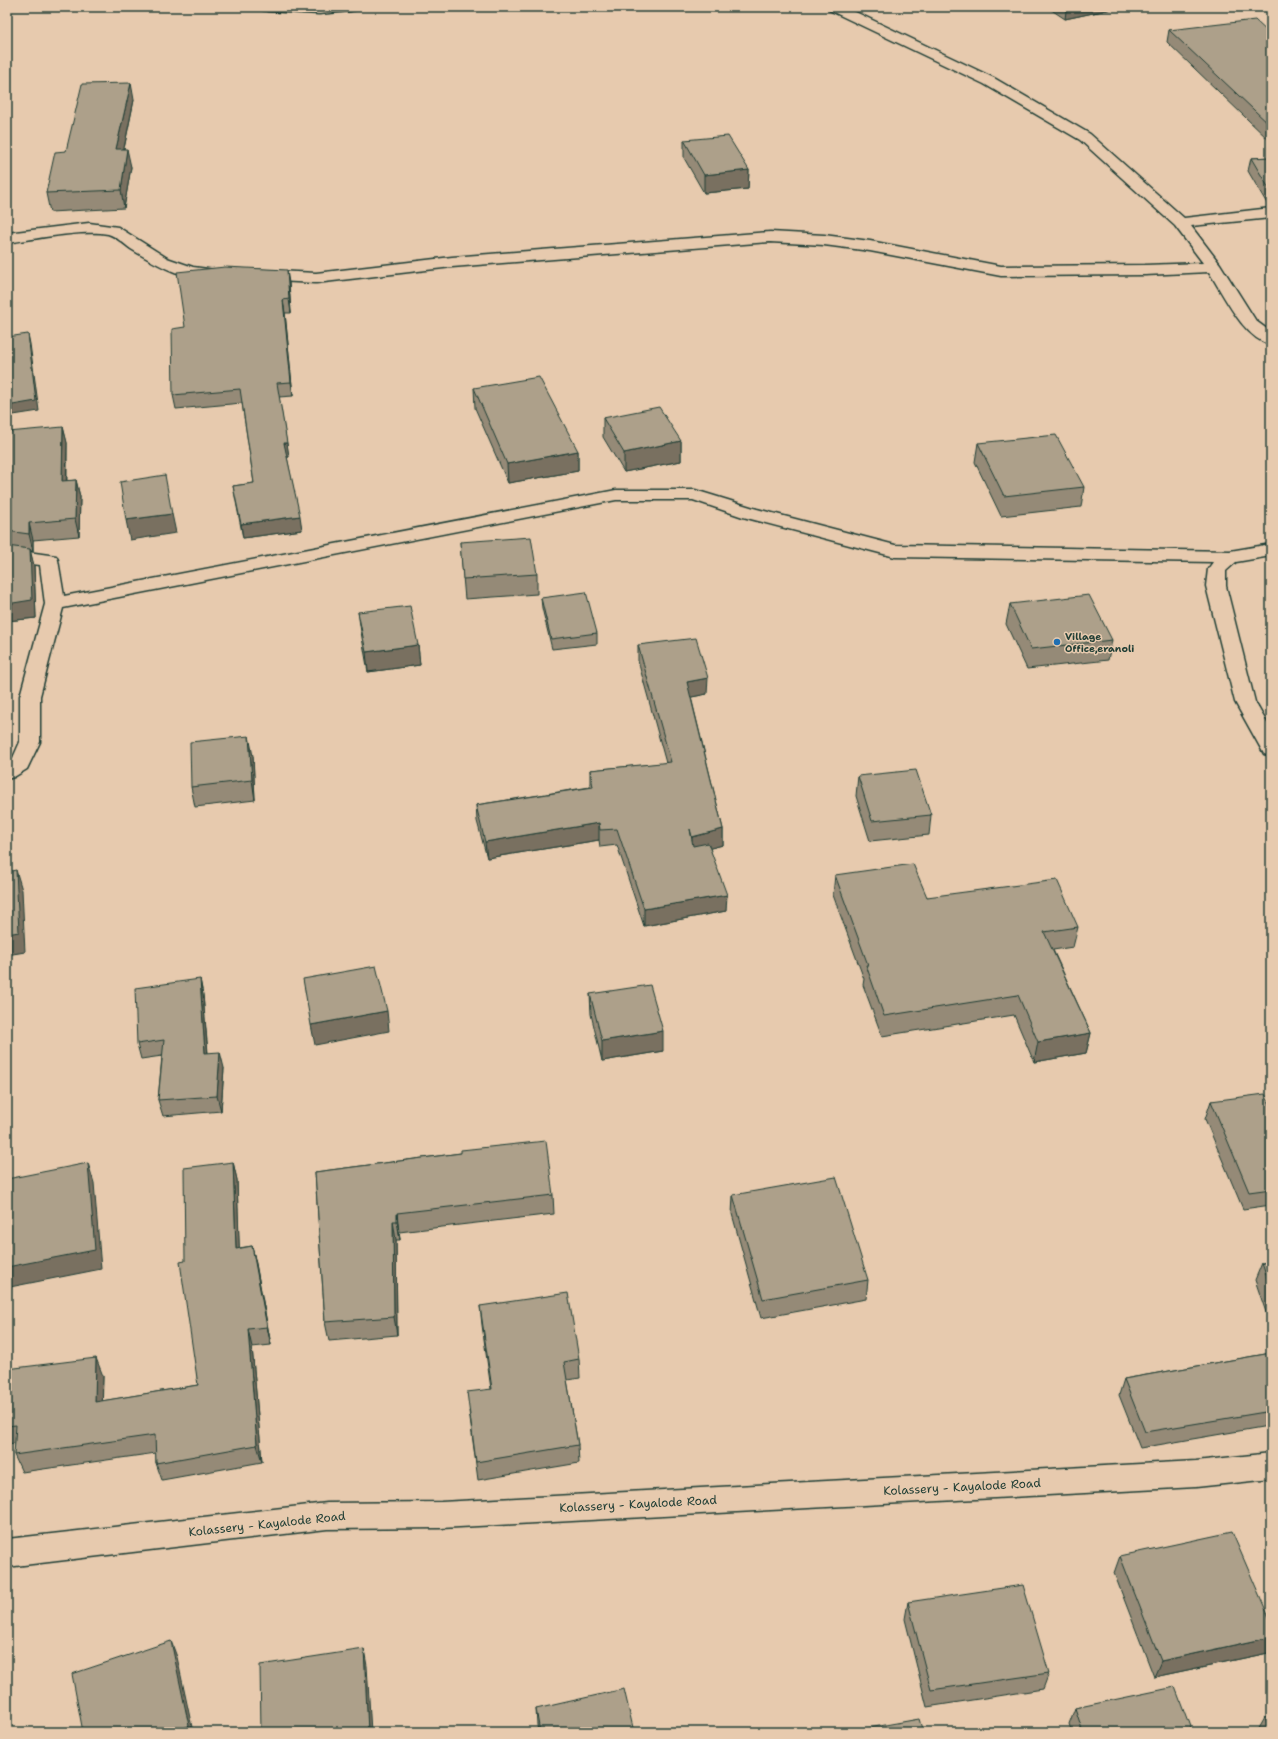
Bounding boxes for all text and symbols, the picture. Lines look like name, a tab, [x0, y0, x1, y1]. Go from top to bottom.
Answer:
place label: Village Office,eranoli	[1065, 630, 1134, 655]
marker: Village Office,eranoli	[1052, 637, 1062, 647]
street label: Kolassery - Kayalode Road	[883, 1475, 1042, 1499]
street label: Kolassery - Kayalode Road	[559, 1492, 718, 1516]
street label: Kolassery - Kayalode Road	[188, 1508, 347, 1540]

